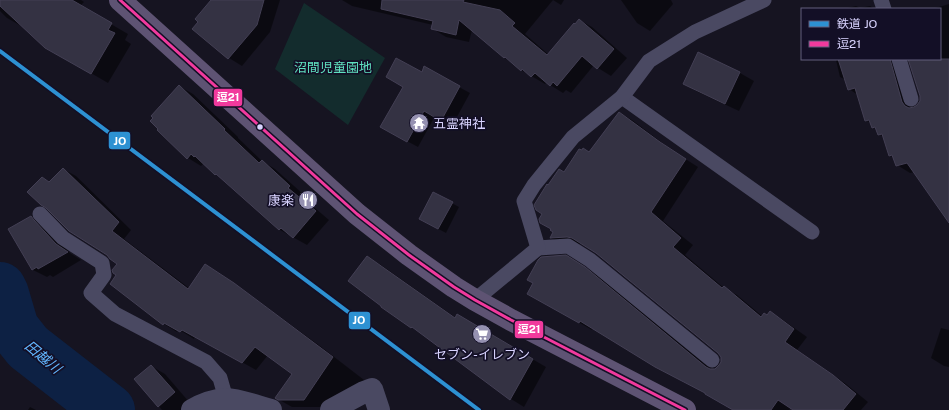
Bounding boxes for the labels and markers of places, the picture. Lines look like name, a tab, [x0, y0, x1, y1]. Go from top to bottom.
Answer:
temple icon: 五霊神社	[408, 112, 430, 134]
place label: 五霊神社	[433, 116, 485, 131]
unlabelled marker	[255, 122, 265, 132]
restaurant icon: 康楽	[297, 189, 319, 211]
place label: 康楽	[268, 193, 294, 208]
supermarket icon: セブン-イレブン	[471, 323, 493, 345]
place label: セブン-イレブン	[434, 347, 530, 362]

